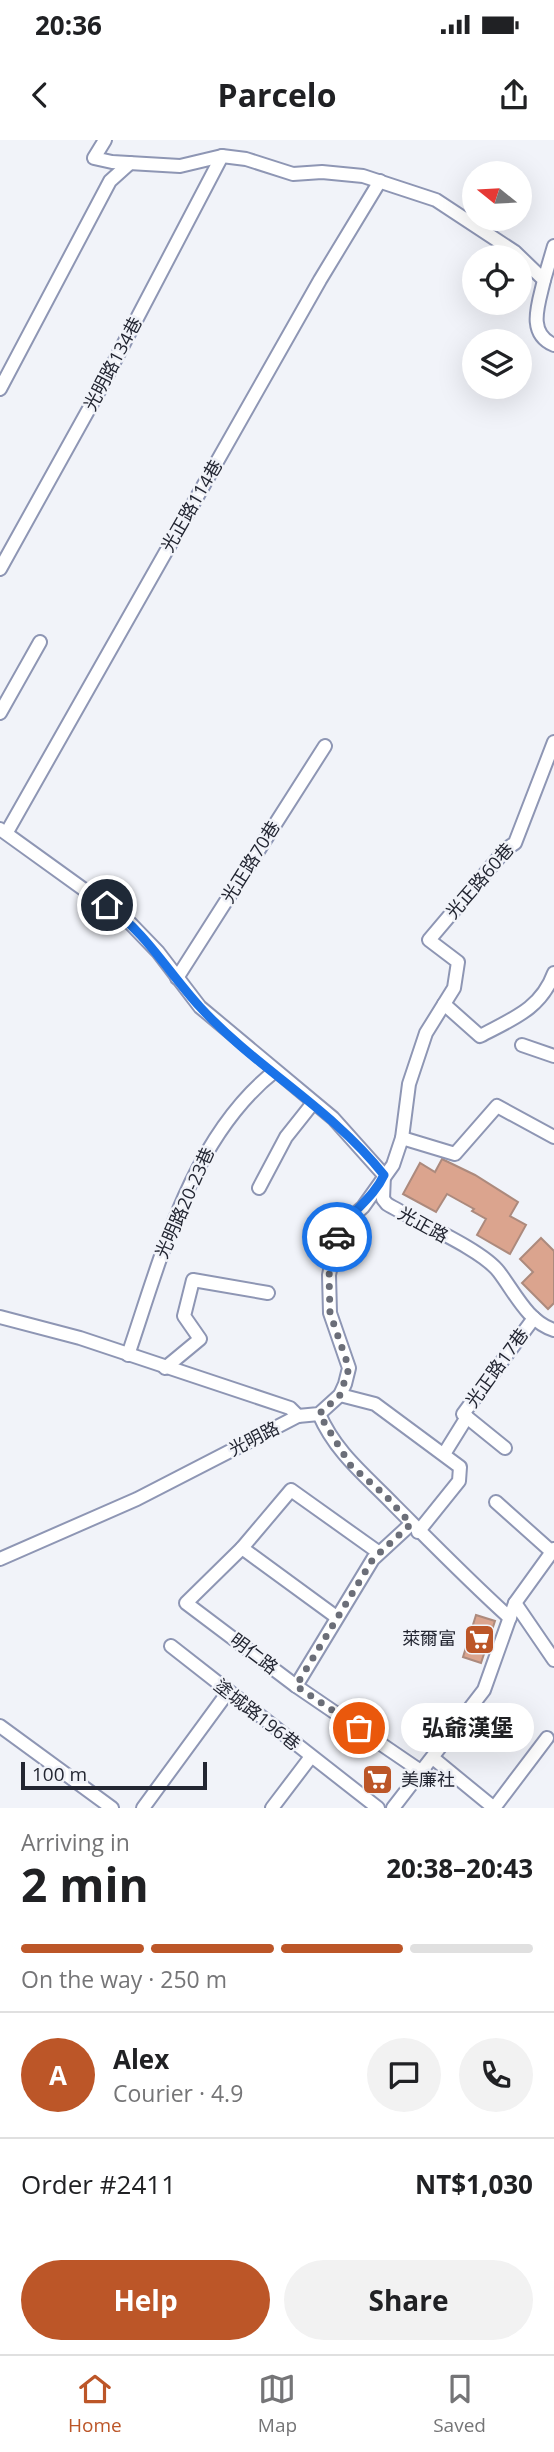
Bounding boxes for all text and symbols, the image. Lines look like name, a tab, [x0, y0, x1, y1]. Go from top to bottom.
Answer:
text: 20:36	[35, 7, 102, 43]
text: Parcelo	[218, 73, 336, 116]
icon: back	[21, 76, 59, 114]
icon: share	[495, 76, 533, 114]
north arrow	[462, 161, 532, 231]
map controls	[462, 161, 532, 399]
button: locate	[462, 245, 532, 315]
street label: 光明路134巷	[77, 312, 147, 415]
button: layers	[462, 329, 532, 399]
street label: 光正路114巷	[155, 455, 227, 556]
street label: 光正路70巷	[215, 816, 285, 907]
street label: 光正路60巷	[440, 838, 519, 923]
pin	[77, 875, 137, 935]
icon: home	[88, 886, 126, 924]
street label: 光明路20-23巷	[149, 1143, 219, 1262]
street label: 光正路	[394, 1201, 453, 1248]
courier	[302, 1202, 372, 1272]
icon: car	[318, 1218, 356, 1256]
street label: 光正路17巷	[459, 1323, 533, 1412]
street label: 光明路	[224, 1415, 283, 1461]
supermarket icon: 萊爾富	[462, 1622, 496, 1656]
place label: 萊爾富	[402, 1626, 456, 1650]
street label: 明仁路	[226, 1627, 283, 1679]
street label: 塗城路196巷	[210, 1673, 306, 1755]
pin	[329, 1698, 389, 1758]
callout: 弘爺漢堡	[401, 1704, 534, 1752]
icon: bag	[340, 1709, 378, 1747]
text: 弘爺漢堡	[422, 1711, 514, 1743]
scale bar	[21, 1759, 206, 1791]
text: 100 m	[32, 1761, 87, 1787]
supermarket icon: 美廉社	[361, 1763, 395, 1797]
place label: 美廉社	[401, 1767, 455, 1791]
text: Arriving in	[21, 1826, 130, 1858]
text: 20:38–20:43	[386, 1850, 533, 1886]
text: 2 min	[21, 1853, 149, 1915]
text: On the way · 250 m	[21, 1963, 227, 1995]
button: chat	[367, 2038, 441, 2112]
button: phone	[459, 2038, 533, 2112]
text: Alex	[113, 2041, 169, 2077]
text: A	[49, 2057, 67, 2093]
text: Courier · 4.9	[113, 2077, 243, 2109]
text: Order #2411	[21, 2166, 176, 2202]
text: NT$1,030	[415, 2166, 533, 2202]
button: Help	[21, 2260, 270, 2340]
button: Share	[284, 2260, 533, 2340]
tab: Home	[68, 2370, 122, 2438]
tab: Map	[258, 2370, 297, 2438]
tab: Saved	[433, 2370, 486, 2438]

